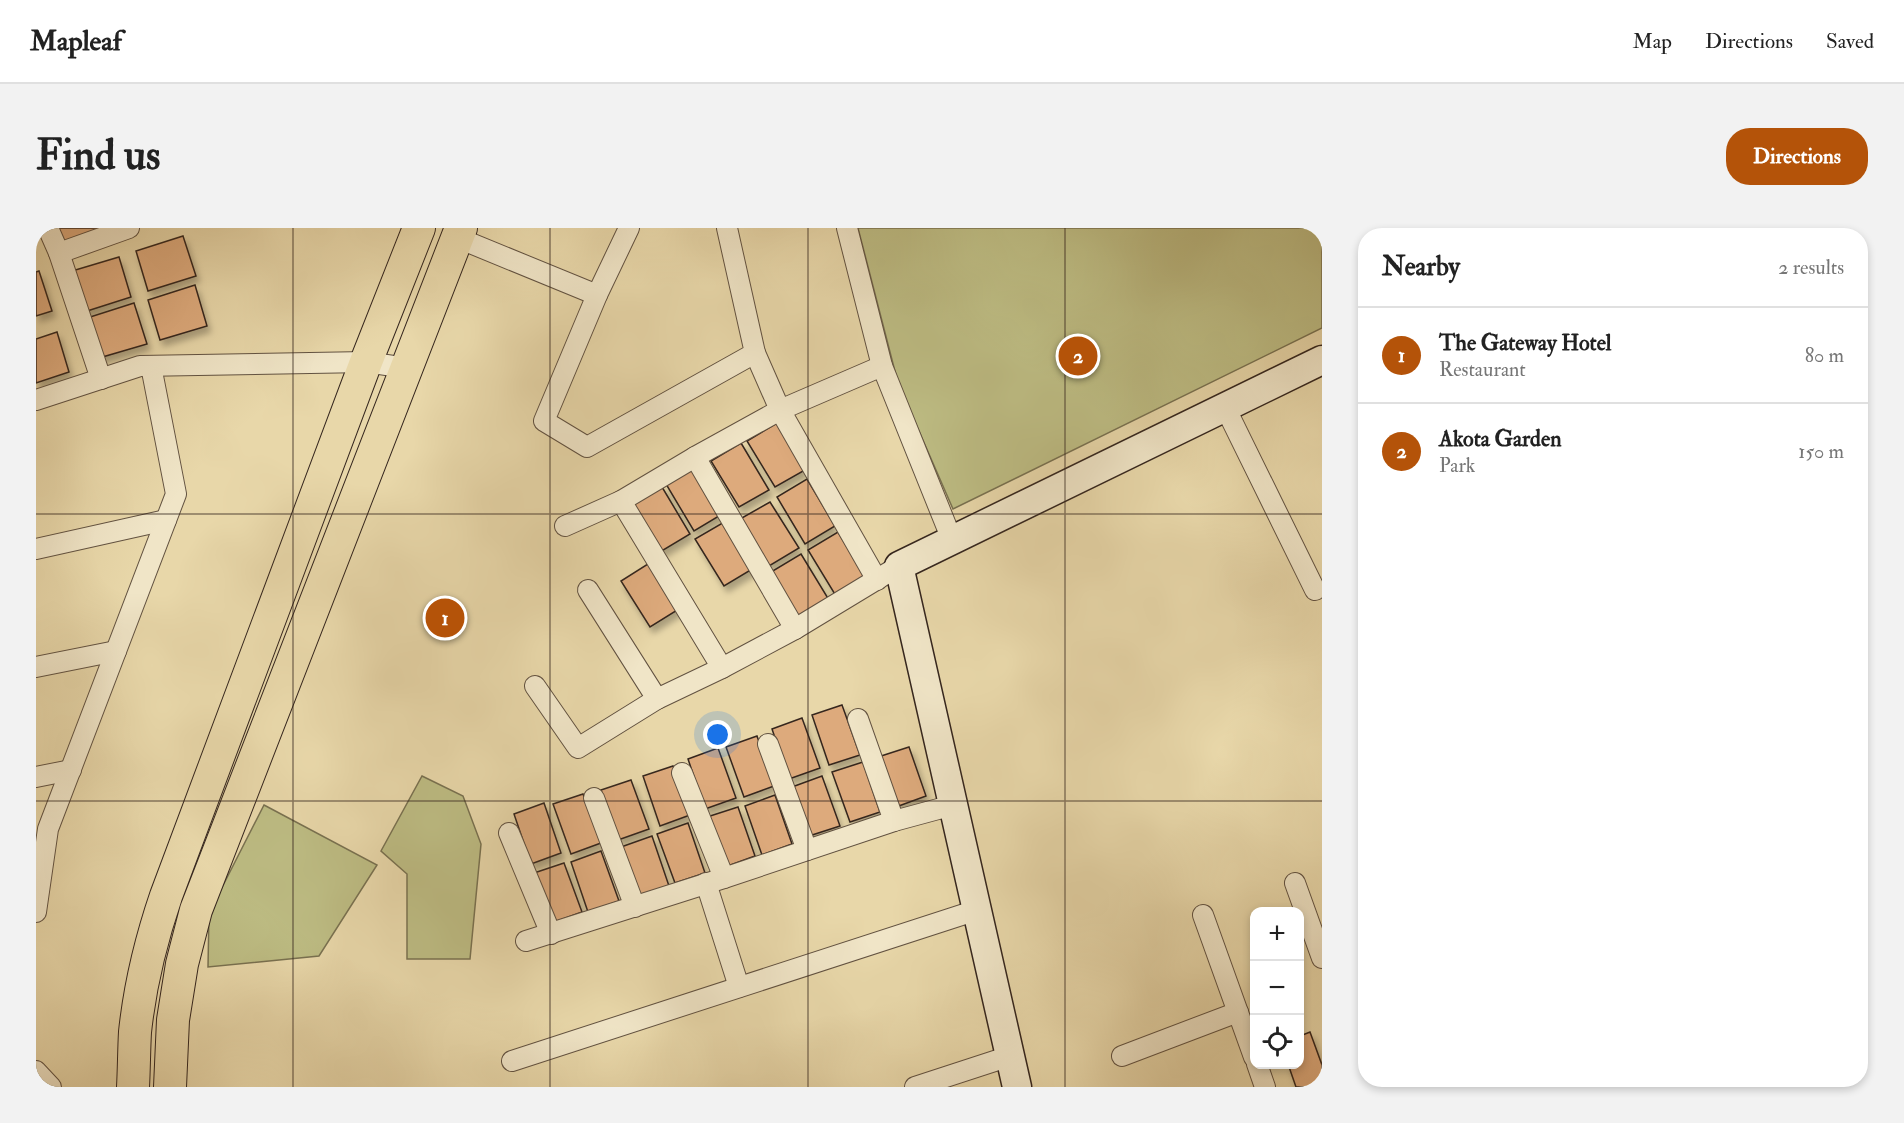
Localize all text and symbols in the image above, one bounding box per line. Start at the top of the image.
text: Mapleaf [30,24,122,59]
text: Map [1632,28,1672,55]
text: Directions [1705,28,1793,55]
text: Saved [1826,28,1874,55]
button: Directions [1726,128,1868,185]
text: Find us [36,130,160,182]
text: Nearby [1382,251,1460,283]
text: 2 results [1778,255,1844,280]
text: The Gateway Hotel [1439,329,1612,357]
pin: 2 [1058,334,1098,378]
text: 1 [1398,343,1405,368]
text: 80 m [1805,343,1844,368]
text: Restaurant [1439,357,1526,382]
text: Akota Garden [1439,425,1561,453]
text: 2 [1396,439,1407,464]
text: 150 m [1798,439,1844,464]
text: Park [1439,453,1475,478]
pin: 1 [426,596,464,640]
your location [703,720,732,749]
map controls [1250,907,1304,1069]
button: + [1250,907,1304,961]
button: − [1250,961,1304,1015]
button: locate [1250,1015,1304,1069]

